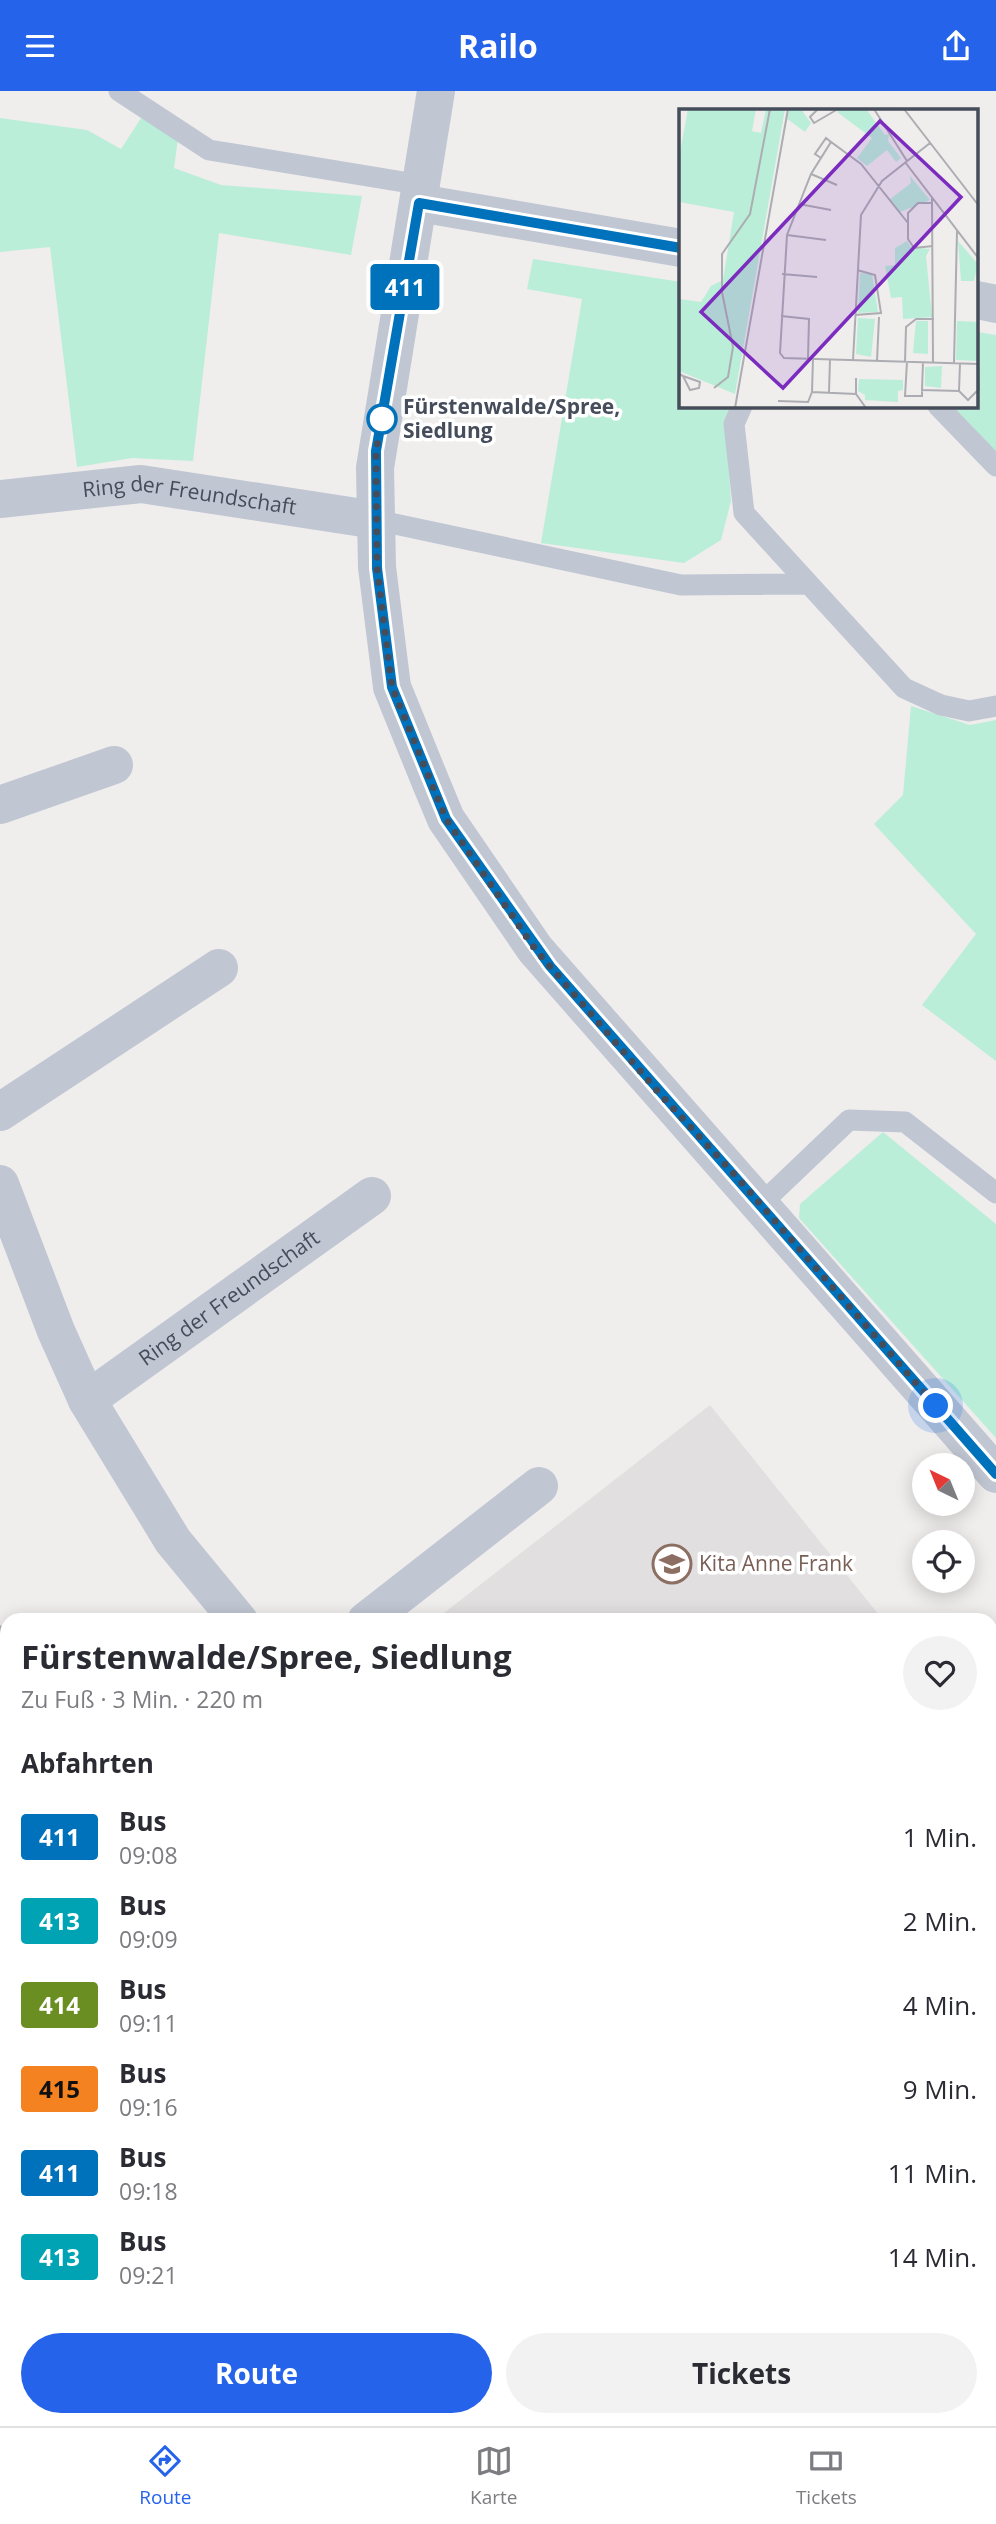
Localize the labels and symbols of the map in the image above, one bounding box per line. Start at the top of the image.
inset map [679,109,978,408]
line badge: 411 [365,264,445,310]
place label: Fürstenwalde/Spree, Siedlung [403,392,620,444]
marker: Fürstenwalde/Spree, Siedlung [367,404,397,434]
street label: Ring der Freundschaft [81,469,299,521]
street label: Ring der Freundschaft [133,1223,325,1372]
your location [918,1388,953,1423]
north arrow [912,1453,975,1515]
school or university icon: Kita Anne Frank [651,1543,693,1585]
place label: Kita Anne Frank [699,1549,853,1577]

